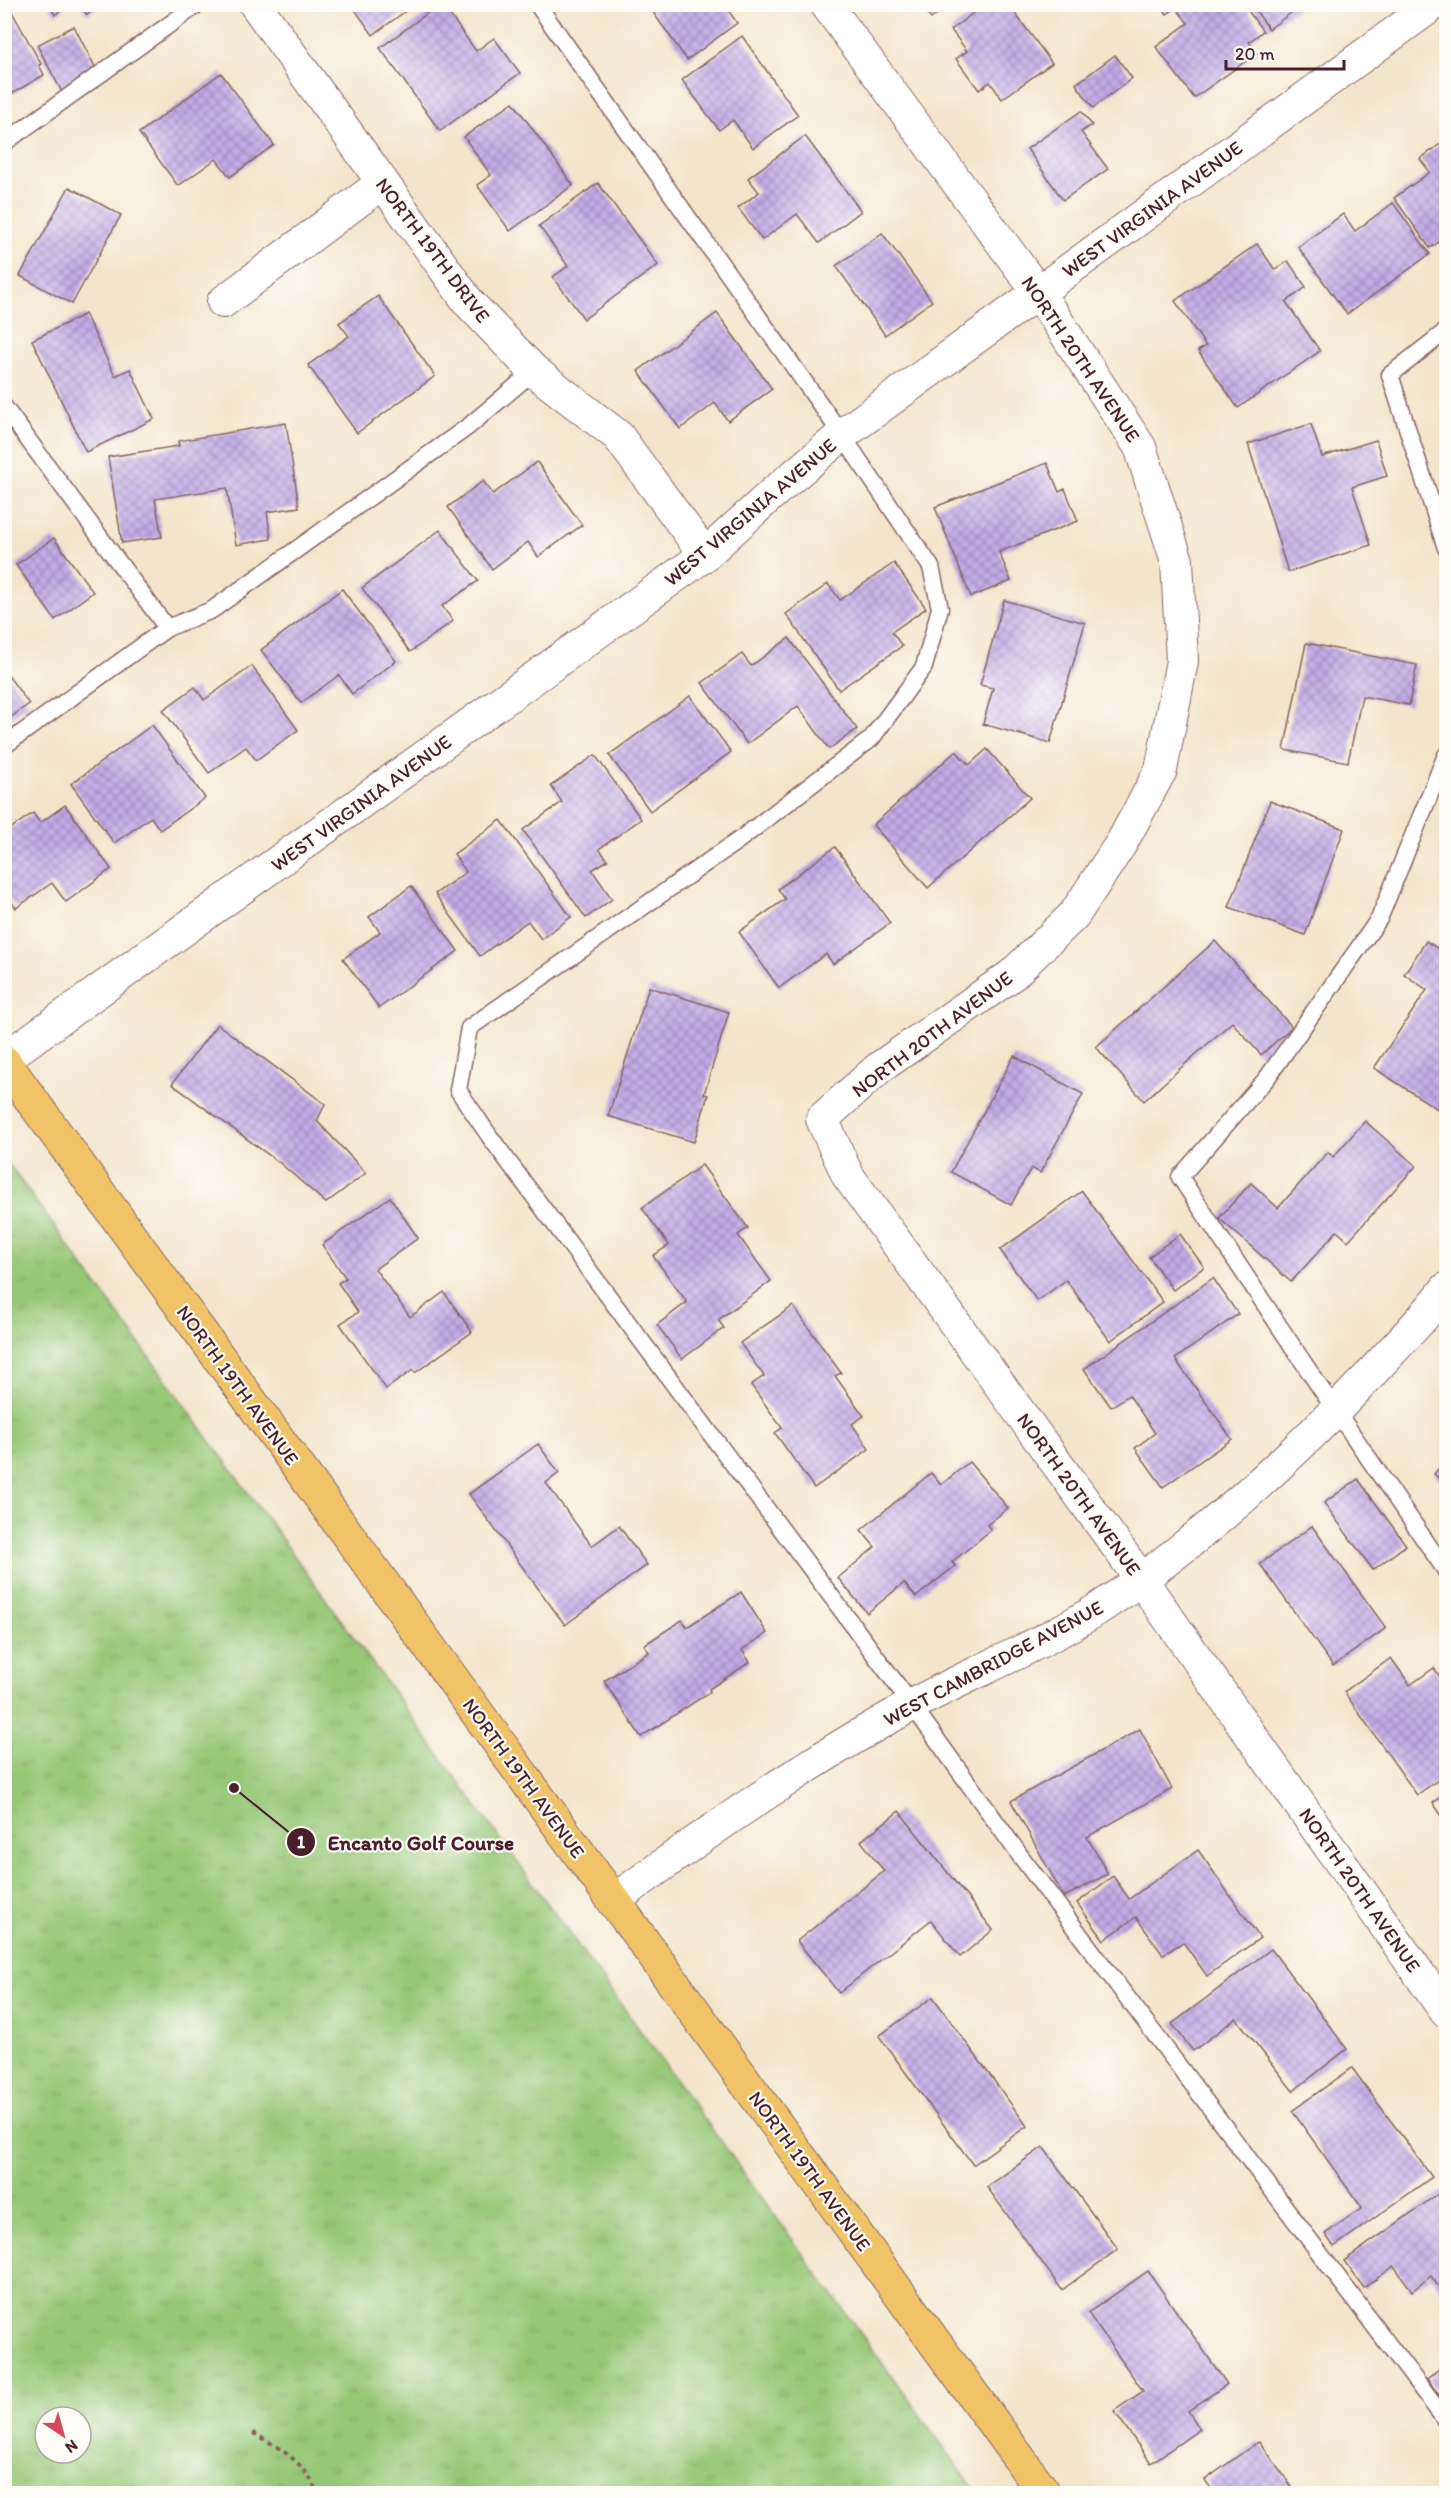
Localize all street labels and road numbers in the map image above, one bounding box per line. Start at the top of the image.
street label: WEST VIRGINIA AVENUE [1057,135,1247,283]
street label: NORTH 19TH DRIVE [371,173,495,327]
street label: NORTH 20TH AVENUE [1016,271,1146,447]
street label: WEST VIRGINIA AVENUE [659,433,841,591]
street label: WEST VIRGINIA AVENUE [266,729,456,877]
street label: NORTH 20TH AVENUE [847,966,1017,1102]
street label: NORTH 19TH AVENUE [172,1300,304,1470]
street label: NORTH 20TH AVENUE [1012,1408,1146,1580]
street label: WEST CAMBRIDGE AVENUE [879,1595,1107,1731]
street label: NORTH 19TH AVENUE [458,1693,590,1863]
street label: NORTH 20TH AVENUE [1294,1803,1426,1977]
street label: NORTH 19TH AVENUE [744,2086,876,2256]

